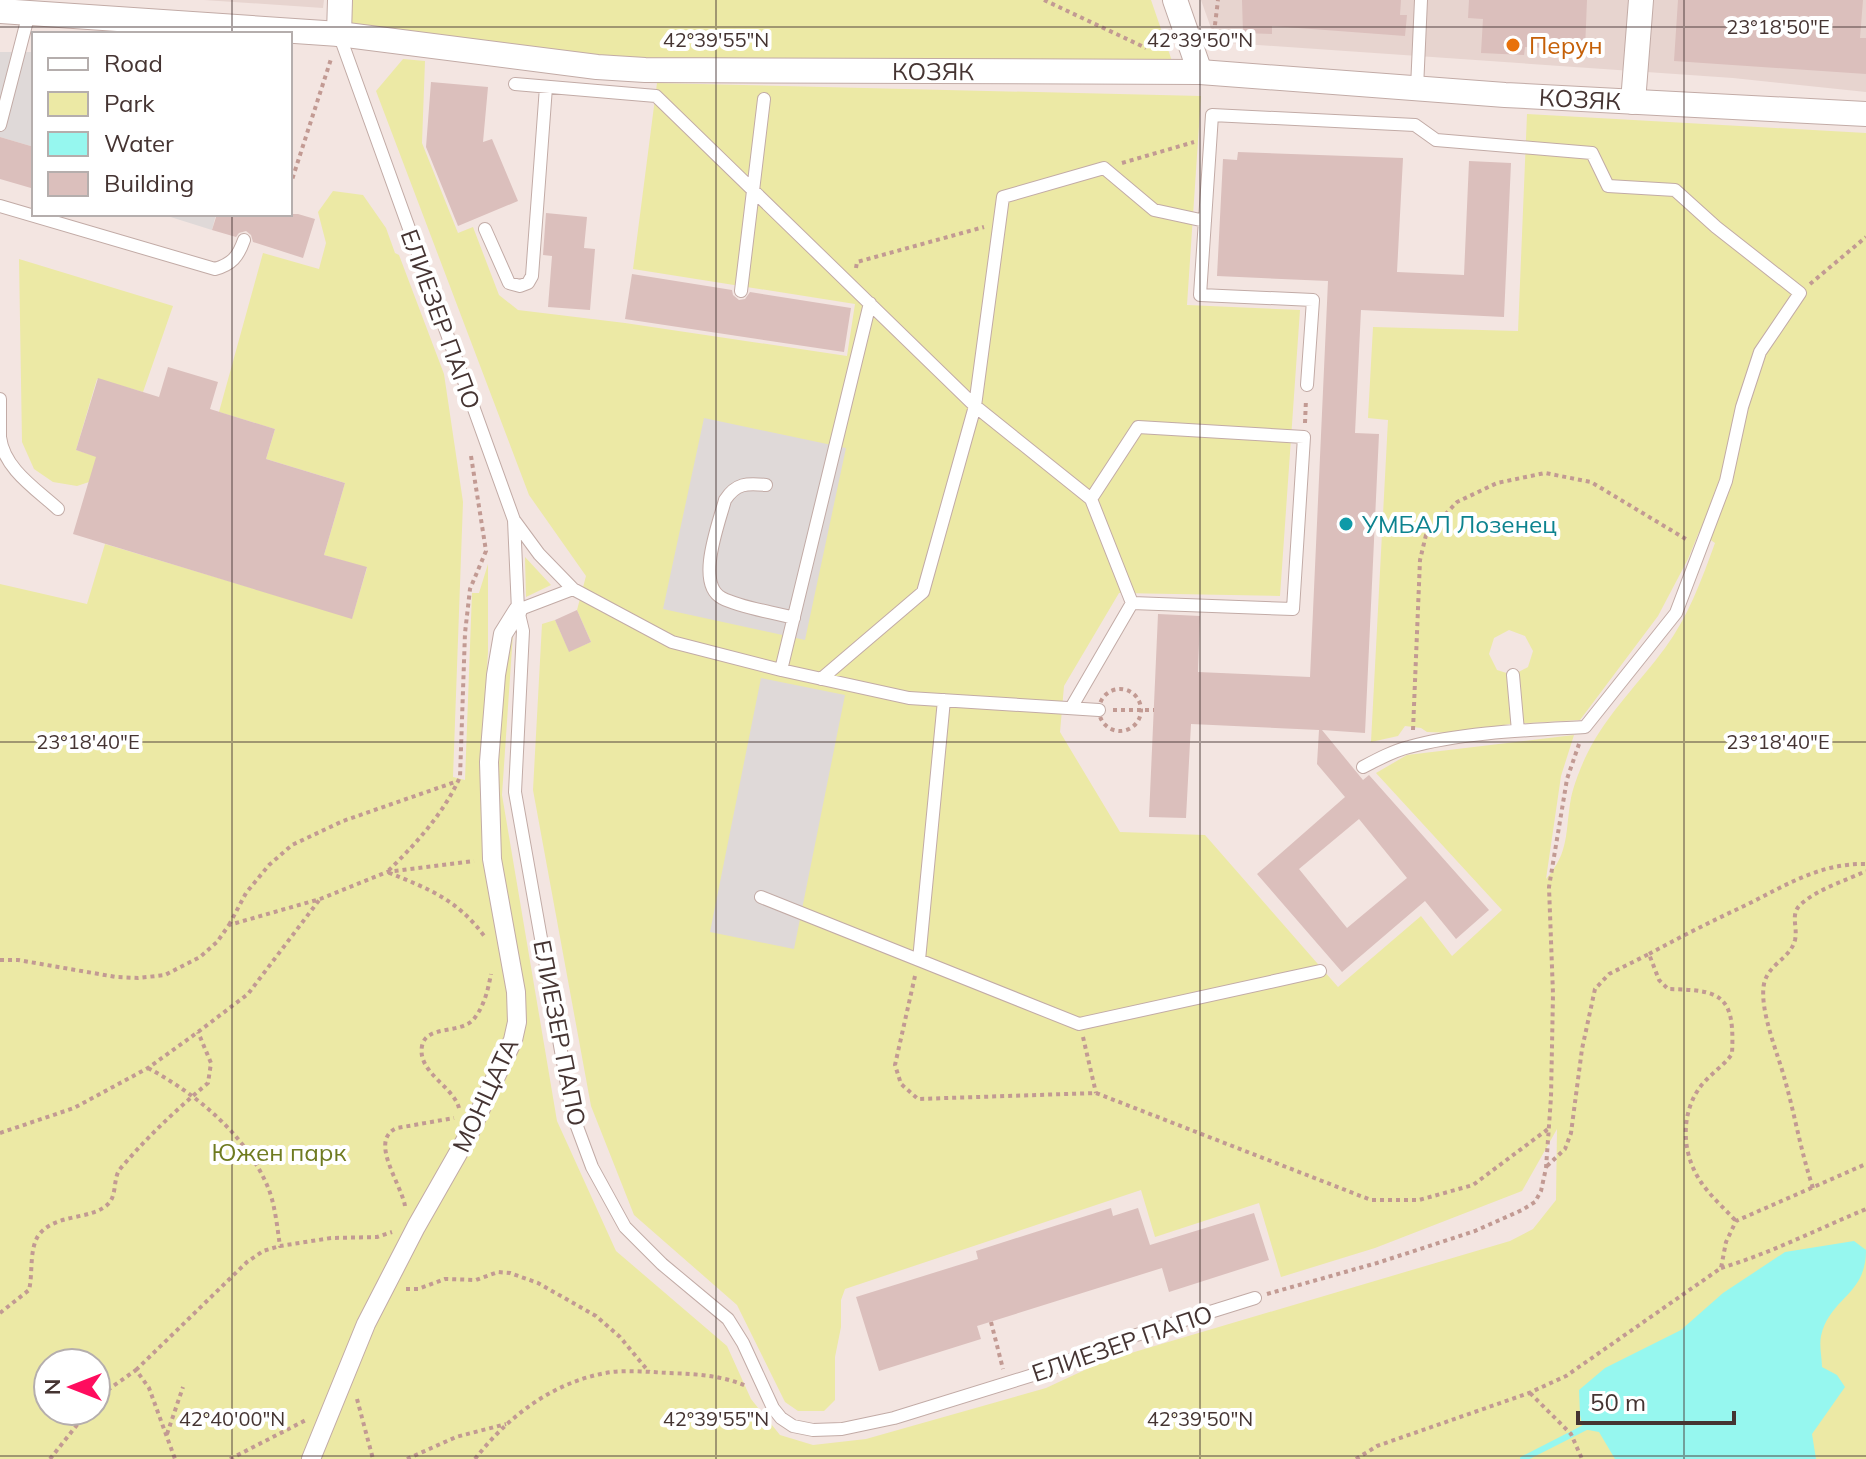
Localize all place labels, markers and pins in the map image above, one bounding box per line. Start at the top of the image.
place label: Перун [1529,30,1602,60]
marker: Перун [1504,36,1522,54]
place label: УМБАЛ Лозенец [1361,509,1557,539]
marker: УМБАЛ Лозенец [1337,515,1355,533]

